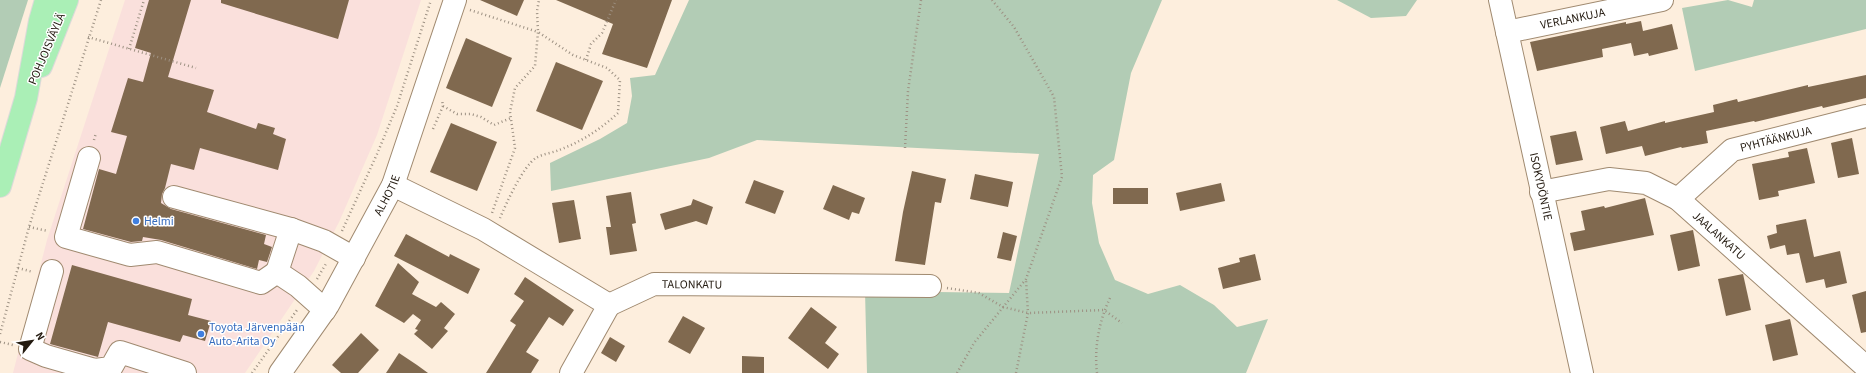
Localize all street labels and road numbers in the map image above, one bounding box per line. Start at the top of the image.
street label: VERLANKUJA [1539,3,1607,33]
street label: POHJOISVÄYLÄ [24,10,70,87]
street label: PYHTÄÄNKUJA [1738,122,1814,156]
street label: ISOKYDÖNTIE [1525,151,1557,222]
street label: ALHOTIE [370,173,404,219]
street label: JAALANKATU [1689,207,1749,264]
street label: TALONKATU [662,276,722,293]

